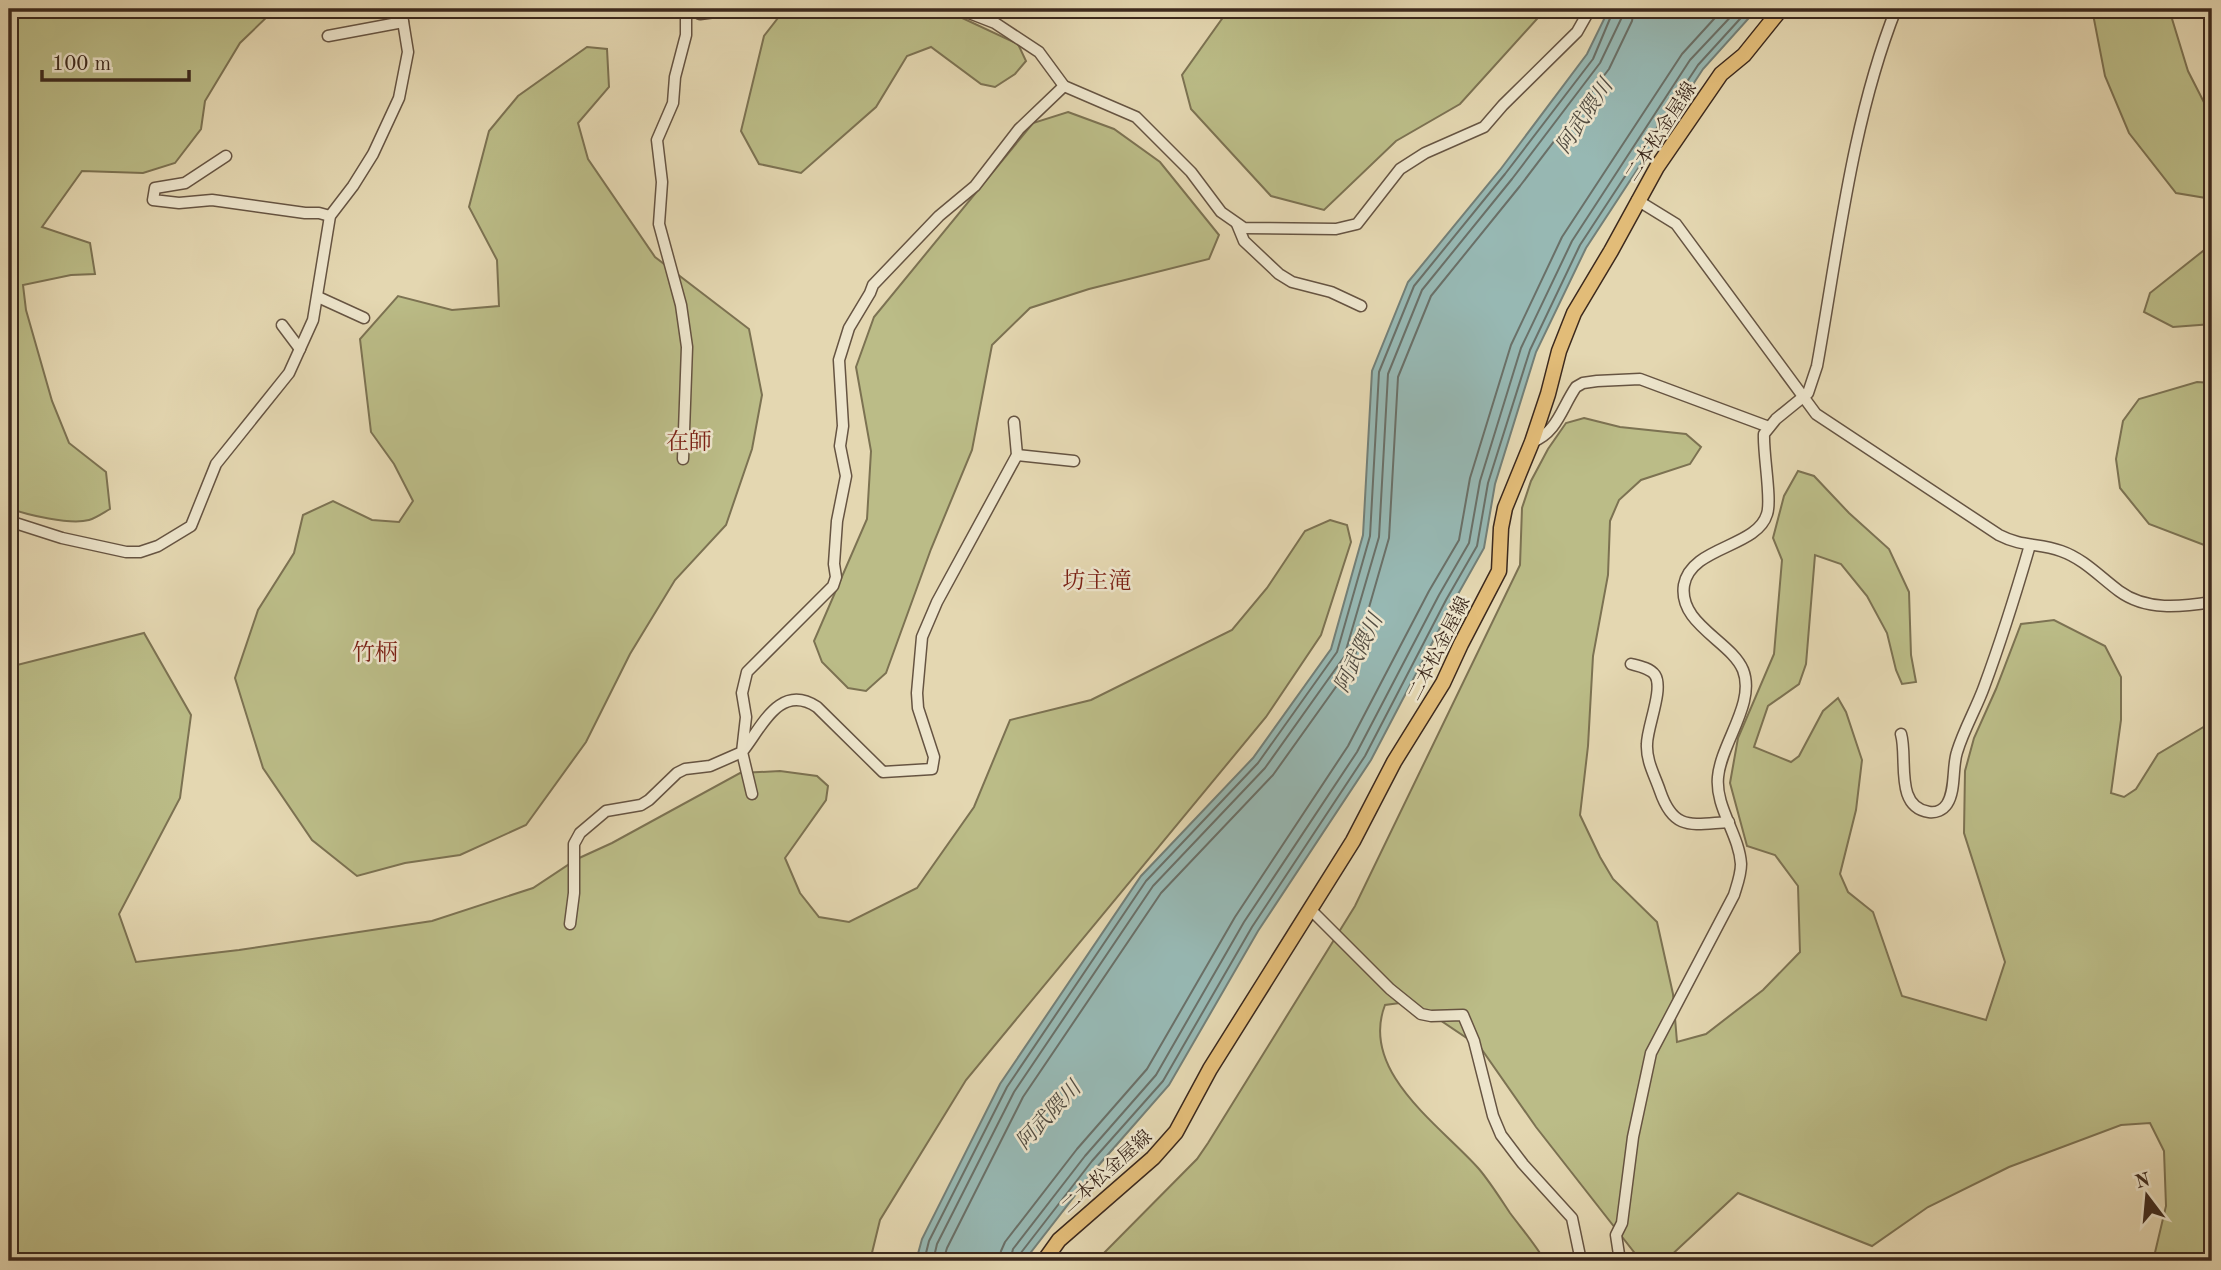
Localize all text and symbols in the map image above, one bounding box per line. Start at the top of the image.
scale bar [42,38,189,82]
text: 100 m [52,54,111,75]
water label: 阿武隈川 [1551,73,1619,158]
street label: 二本松金屋線 [1621,78,1701,185]
district label: 在師 [666,429,712,454]
district label: 坊主滝 [1063,568,1132,593]
street label: 二本松金屋線 [1403,593,1475,704]
water label: 阿武隈川 [1330,609,1388,696]
district label: 竹柄 [352,640,398,665]
water label: 阿武隈川 [1011,1075,1087,1154]
street label: 二本松金屋線 [1057,1125,1156,1218]
north arrow [2112,1162,2182,1232]
text: N [2133,1171,2153,1193]

